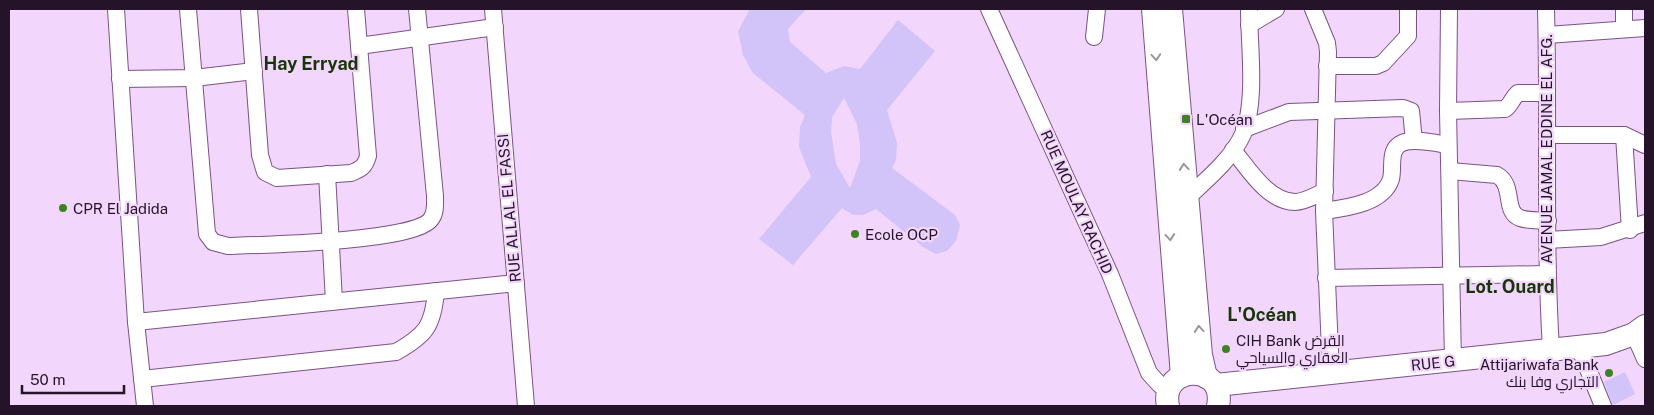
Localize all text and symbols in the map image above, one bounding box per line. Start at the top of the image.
street label: AVENUE JAMAL EDDINE EL AFG. [1538,34,1555,264]
district label: Hay Erryad [263,53,359,74]
one-way arrow [1150,54,1161,62]
place label: L'Océan [1196,111,1253,128]
marker: L'Océan [1180,113,1192,125]
street label: RUE MOULAY RACHID [1038,127,1116,277]
street label: RUE ALLAL EL FASSI [494,133,524,283]
one-way arrow [1179,163,1190,171]
place label: CPR El Jadida [73,200,168,217]
marker: CPR El Jadida [57,202,69,214]
place label: Ecole OCP [865,226,938,243]
marker: Ecole OCP [849,228,861,240]
one-way arrow [1165,233,1176,241]
district label: Lot. Ouard [1465,276,1555,297]
district label: L'Océan [1227,304,1297,325]
one-way arrow [1194,324,1205,332]
place label: CIH Bank القرض العقاري والسياحي [1236,332,1348,370]
marker: CIH Bank القرض العقاري والسياحي [1220,343,1232,355]
street label: RUE G [1410,352,1456,374]
place label: Attijariwafa Bank التجاري وفا بنك [1480,356,1599,394]
scale bar [22,362,125,394]
marker: Attijariwafa Bank التجاري وفا بنك [1603,367,1615,379]
text: 50 m [30,371,65,388]

